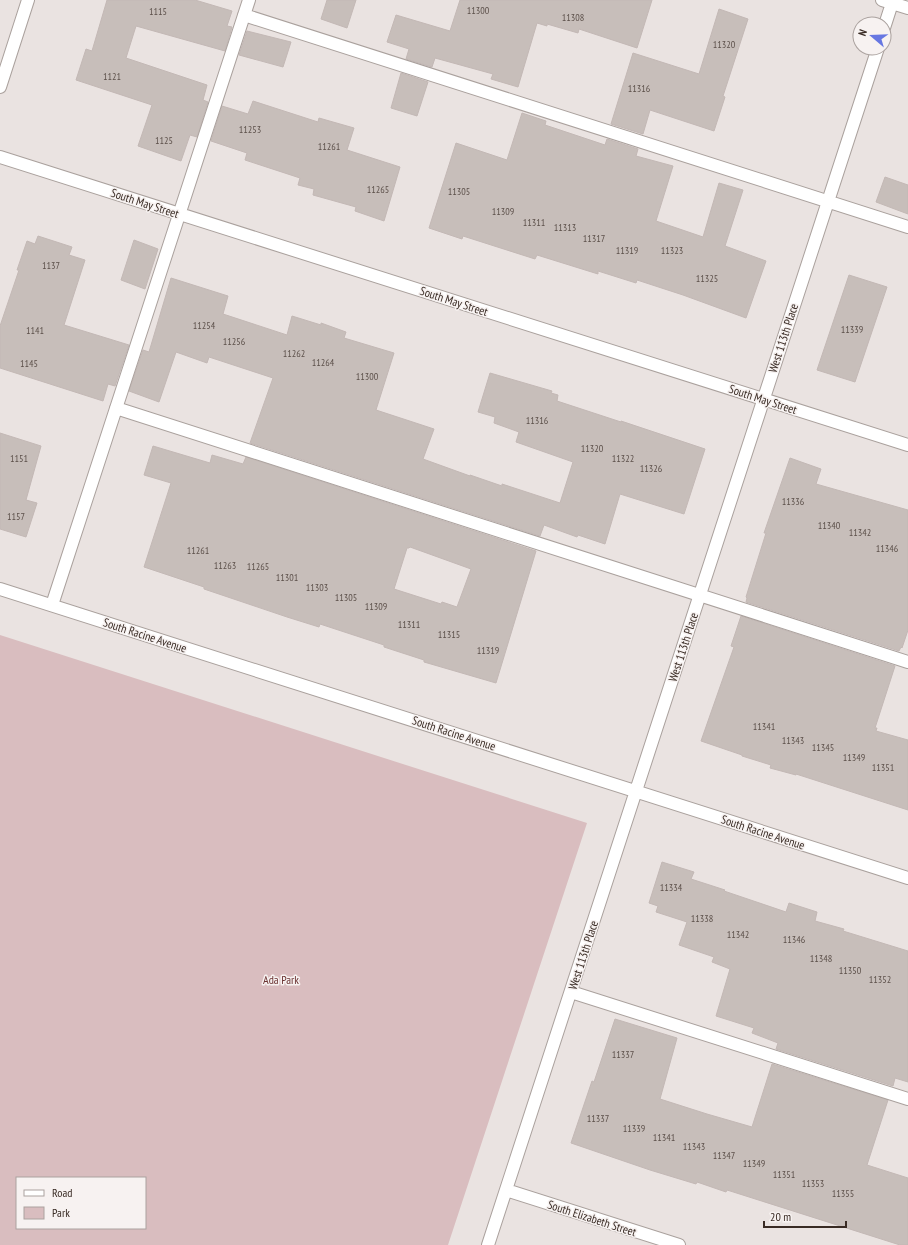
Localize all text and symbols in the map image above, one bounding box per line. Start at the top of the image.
house number: 11300 [467,4,490,17]
house number: 1115 [149,5,167,18]
house number: 11308 [562,11,584,24]
north arrow [852,16,892,56]
text: N [855,28,870,38]
house number: 11320 [713,38,736,51]
house number: 1121 [103,70,121,83]
house number: 11316 [628,82,651,95]
house number: 11253 [239,123,261,136]
house number: 1125 [155,134,173,147]
house number: 11261 [318,140,340,153]
house number: 11265 [367,183,389,196]
street label: South May Street [109,185,182,221]
house number: 11305 [448,185,470,198]
house number: 11309 [492,205,514,218]
house number: 11311 [523,216,545,229]
house number: 11313 [554,221,576,234]
house number: 11317 [583,232,605,245]
house number: 11319 [616,244,638,257]
house number: 11323 [661,244,683,257]
house number: 1137 [42,259,60,272]
house number: 11325 [696,272,718,285]
street label: South May Street [418,283,491,319]
street label: West 113th Place [765,301,801,374]
house number: 11254 [193,319,216,332]
house number: 11339 [841,323,863,336]
house number: 1141 [26,324,44,337]
house number: 11256 [223,335,246,348]
house number: 11262 [283,347,305,360]
house number: 11264 [312,356,335,369]
house number: 1145 [20,357,38,370]
house number: 11300 [356,370,379,383]
street label: South May Street [727,381,800,417]
house number: 11316 [526,414,549,427]
house number: 11320 [581,442,604,455]
house number: 1151 [10,452,28,465]
house number: 11322 [612,452,634,465]
house number: 11326 [640,462,663,475]
house number: 11336 [782,495,805,508]
house number: 1157 [7,510,25,523]
house number: 11340 [818,519,841,532]
house number: 11342 [849,526,871,539]
house number: 11346 [876,542,899,555]
house number: 11261 [187,544,209,557]
house number: 11263 [214,559,236,572]
house number: 11265 [247,560,269,573]
house number: 11301 [276,571,298,584]
house number: 11303 [306,581,328,594]
house number: 11305 [335,591,357,604]
house number: 11309 [365,600,387,613]
street label: West 113th Place [665,610,701,683]
street label: South Racine Avenue [101,614,189,656]
house number: 11311 [398,618,420,631]
house number: 11315 [438,628,460,641]
house number: 11319 [477,644,499,657]
street label: South Racine Avenue [410,712,498,754]
house number: 11341 [753,720,775,733]
house number: 11343 [782,734,804,747]
house number: 11345 [812,741,834,754]
house number: 11349 [843,751,865,764]
house number: 11351 [872,761,894,774]
street label: South Racine Avenue [719,811,807,853]
house number: 11334 [660,881,683,894]
house number: 11338 [691,912,713,925]
street label: West 113th Place [565,918,601,991]
house number: 11342 [727,928,749,941]
house number: 11346 [783,933,806,946]
house number: 11348 [810,952,832,965]
house number: 11350 [839,964,862,977]
park label: Ada Park [263,972,299,987]
house number: 11352 [869,973,891,986]
house number: 11337 [612,1048,634,1061]
house number: 11337 [587,1112,609,1125]
house number: 11339 [623,1122,645,1135]
house number: 11341 [653,1131,675,1144]
house number: 11343 [683,1140,705,1153]
house number: 11347 [713,1149,735,1162]
house number: 11349 [743,1157,765,1170]
house number: 11351 [773,1168,795,1181]
legend [16,1177,146,1229]
house number: 11353 [802,1177,824,1190]
text: Road [52,1185,72,1200]
house number: 11355 [832,1187,854,1200]
street label: South Elizabeth Street [546,1197,639,1240]
scale bar [764,1203,846,1229]
text: Park [52,1205,70,1220]
text: 20 m [770,1209,791,1224]

